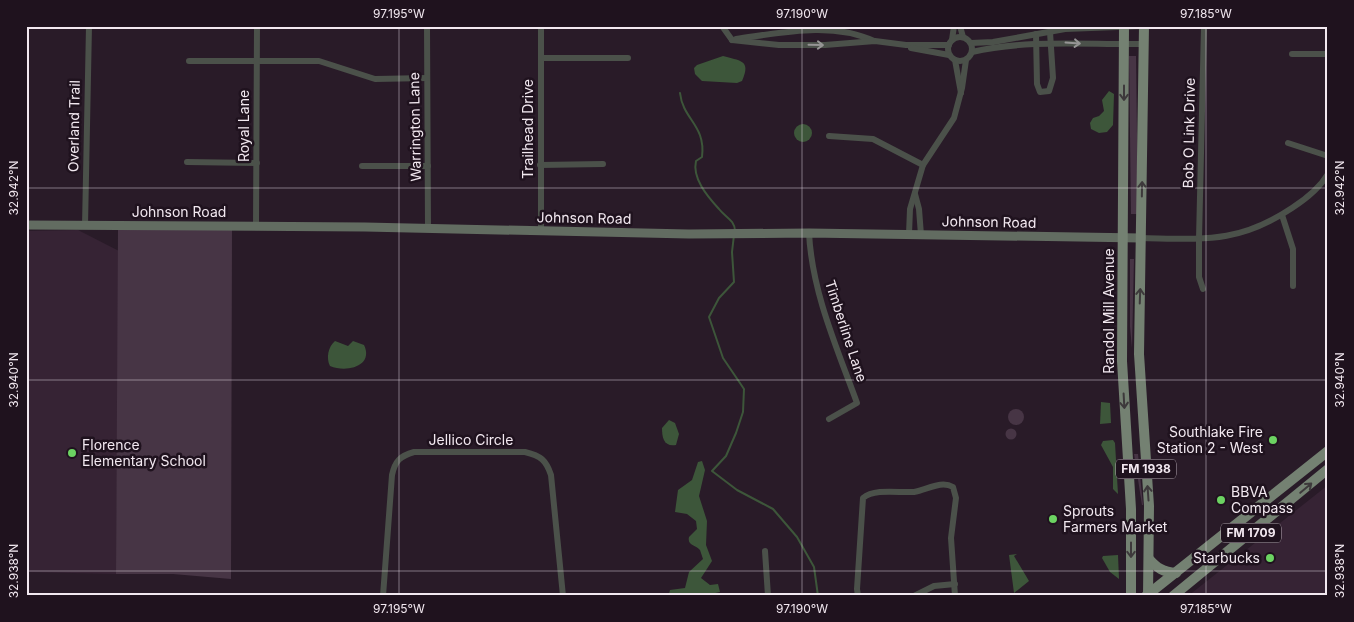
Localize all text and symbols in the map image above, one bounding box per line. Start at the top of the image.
text: 97.195°W [373,6,425,21]
text: 97.190°W [776,6,828,21]
text: 97.185°W [1180,6,1232,21]
one-way arrow [1064,39,1080,48]
one-way arrow [808,40,824,50]
street label: Warrington Lane [405,72,424,182]
street label: Bob O Link Drive [1179,78,1198,188]
street label: Trailhead Drive [519,79,536,179]
street label: Overland Trail [64,80,83,172]
one-way arrow [1119,85,1128,101]
street label: Royal Lane [235,90,252,162]
text: 32.942°N [6,160,21,216]
text: 32.942°N [1332,160,1347,216]
one-way arrow [1137,182,1147,198]
street label: Johnson Road [132,203,226,220]
street label: Johnson Road [537,208,632,227]
street label: Johnson Road [942,212,1037,231]
street label: Randol Mill Avenue [1100,248,1117,374]
street label: Timberline Lane [822,278,871,384]
one-way arrow [1135,288,1144,304]
text: 32.940°N [6,352,21,408]
text: 32.940°N [1332,352,1347,408]
one-way arrow [1119,392,1128,408]
place label: Southlake Fire Station 2 - West [1157,423,1263,456]
street label: Jellico Circle [429,431,513,448]
marker: Southlake Fire Station 2 - West [1267,434,1279,446]
place label: Florence Elementary School [82,436,206,469]
marker: Florence Elementary School [66,447,78,459]
road number: FM 1938 [1116,459,1176,478]
one-way arrow [1299,482,1312,493]
place label: BBVA Compass [1231,483,1293,516]
one-way arrow [1143,485,1152,501]
marker: BBVA Compass [1215,494,1227,506]
place label: Sprouts Farmers Market [1063,502,1168,535]
marker: Sprouts Farmers Market [1047,513,1059,525]
road number: FM 1709 [1221,524,1281,542]
one-way arrow [1127,542,1136,558]
text: 32.938°N [6,544,21,598]
text: 32.938°N [1332,544,1347,598]
place label: Starbucks [1193,549,1260,566]
marker: Starbucks [1264,552,1276,564]
text: 97.195°W [373,601,425,616]
text: 97.190°W [776,601,828,616]
text: 97.185°W [1180,601,1232,616]

